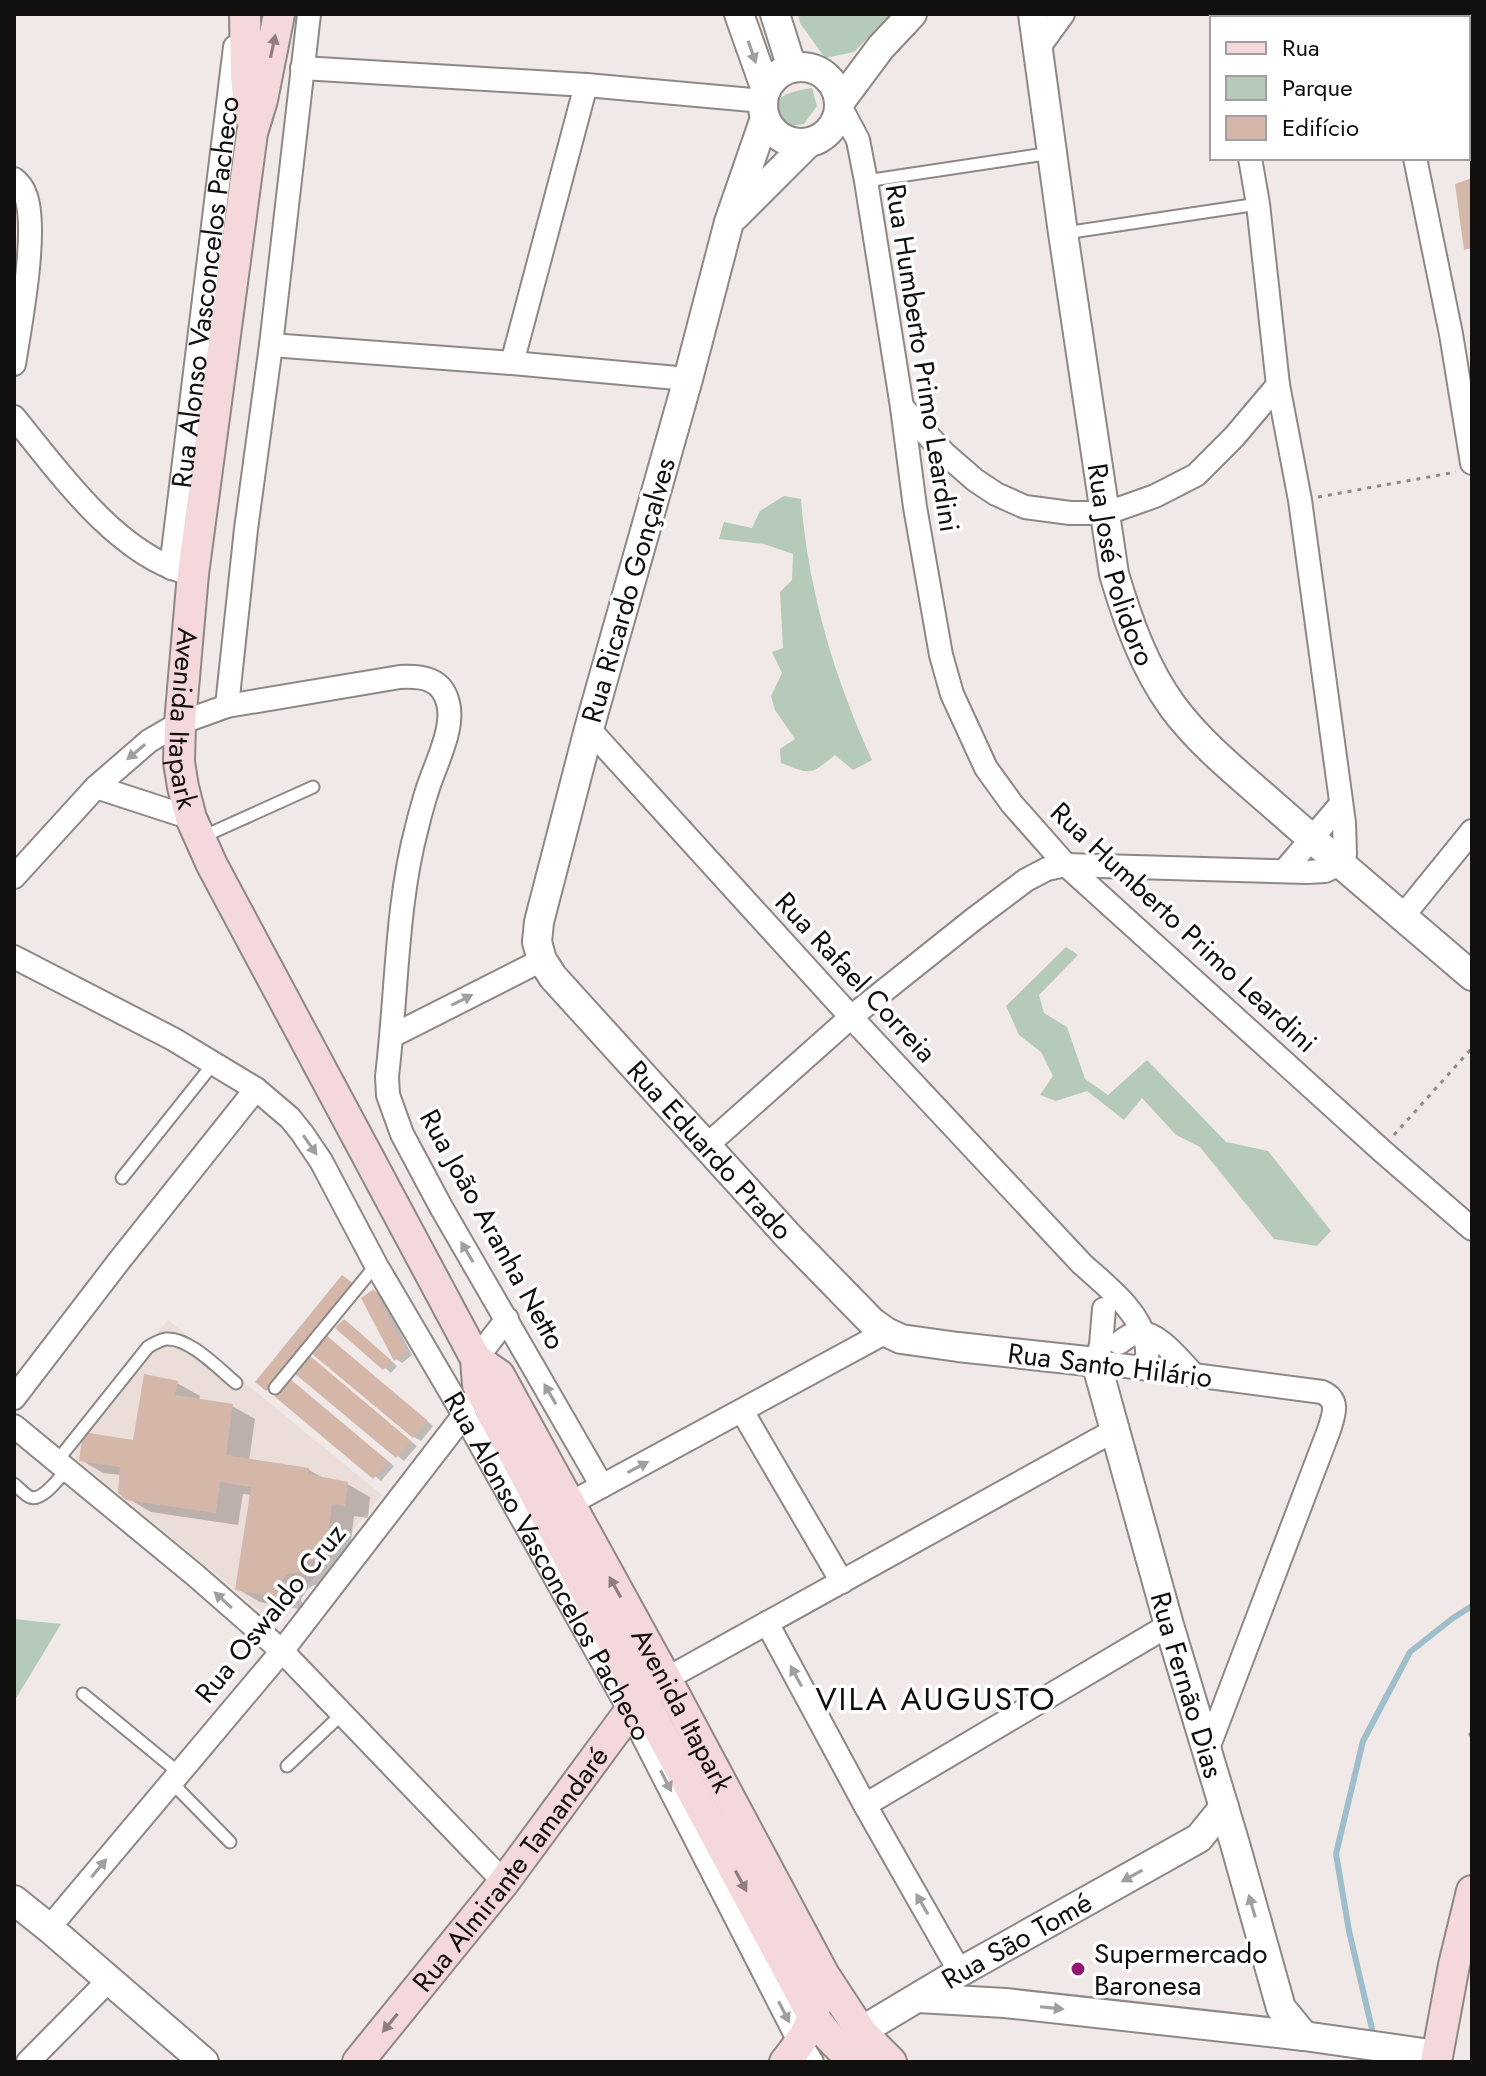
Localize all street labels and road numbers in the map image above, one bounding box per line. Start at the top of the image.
street label: Rua Alonso Vasconcelos Pacheco [161,94,250,490]
street label: Rua Humberto Primo Leardini [875,181,970,535]
street label: Rua Ricardo Gonçalves [571,453,686,727]
street label: Rua José Polidoro [1077,461,1165,673]
street label: Avenida Itapark [158,626,208,814]
street label: Rua Humberto Primo Leardini [1041,792,1326,1062]
street label: Rua Rafael Correia [765,883,946,1072]
street label: Rua Eduardo Prado [617,1051,802,1249]
street label: Rua João Aranha Netto [409,1102,576,1357]
street label: Rua Santo Hilário [1005,1333,1215,1398]
street label: Rua Alonso Vasconcelos Pacheco [434,1384,662,1748]
street label: Rua Oswaldo Cruz [185,1515,356,1712]
street label: Rua Fernão Dias [1140,1587,1234,1783]
street label: Avenida Itapark [621,1621,743,1801]
street label: Rua Almirante Tamandaré [403,1738,618,2001]
street label: Rua São Tomé [934,1882,1100,2000]

